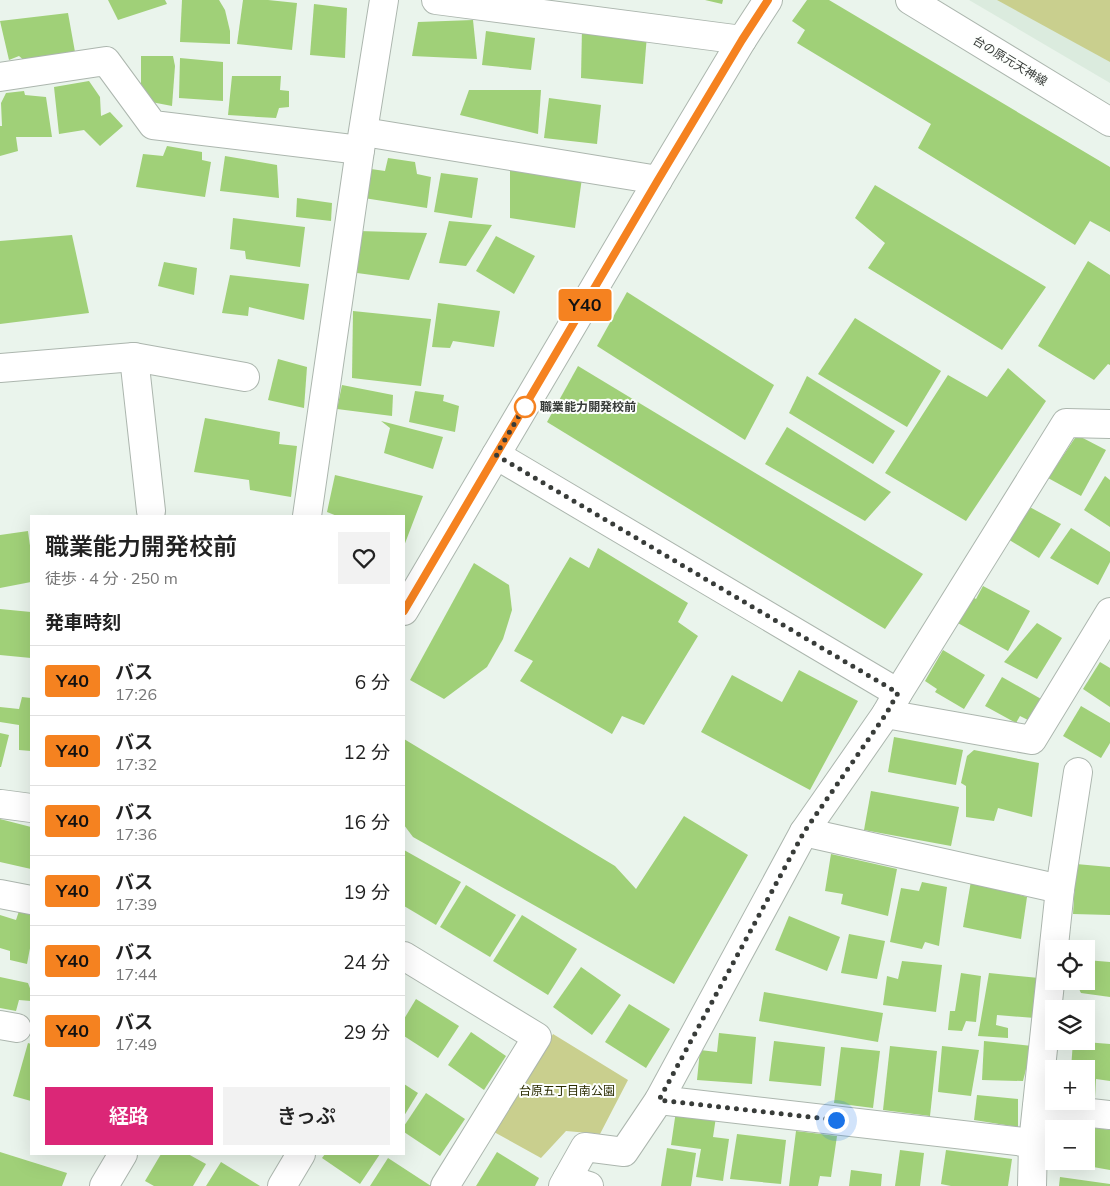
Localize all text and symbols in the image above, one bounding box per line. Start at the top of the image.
street label: 台の原元天神線 [970,33,1050,89]
line badge: Y40 [556,289,614,321]
text: Y40 [569,293,601,316]
marker: 職業能力開発校前 [514,396,536,418]
place label: 職業能力開発校前 [540,399,636,414]
text: 職業能力開発校前 [45,531,237,561]
button: heart [338,532,390,584]
text: 徒歩 · 4 分 · 250 m [45,568,178,588]
text: 発車時刻 [45,610,121,634]
text: バス [115,660,153,684]
text: Y40 [56,669,89,692]
text: 6 分 [355,670,390,694]
text: 17:26 [115,684,157,704]
text: バス [115,730,153,754]
text: Y40 [56,739,89,762]
text: 12 分 [343,740,390,764]
text: 17:32 [115,754,157,774]
text: バス [115,800,153,824]
text: Y40 [56,809,89,832]
text: 16 分 [343,810,390,834]
text: 17:36 [115,824,157,844]
text: バス [115,870,153,894]
text: Y40 [56,879,89,902]
text: 19 分 [343,880,390,904]
text: 17:39 [115,894,157,914]
text: バス [115,940,153,964]
map controls [1045,940,1095,1170]
button: locate [1045,940,1095,990]
text: Y40 [56,949,89,972]
text: 24 分 [343,950,390,974]
text: 17:44 [115,964,157,984]
button: layers [1045,1000,1095,1050]
text: バス [115,1010,153,1034]
text: Y40 [56,1019,89,1042]
text: 29 分 [343,1020,390,1044]
text: 17:49 [115,1034,157,1054]
button: + [1045,1060,1095,1110]
park label: 台原五丁目南公園 [519,1083,615,1098]
button: 経路 [45,1087,213,1145]
button: きっぷ [223,1087,390,1145]
your location [824,1108,849,1133]
button: − [1045,1120,1095,1170]

